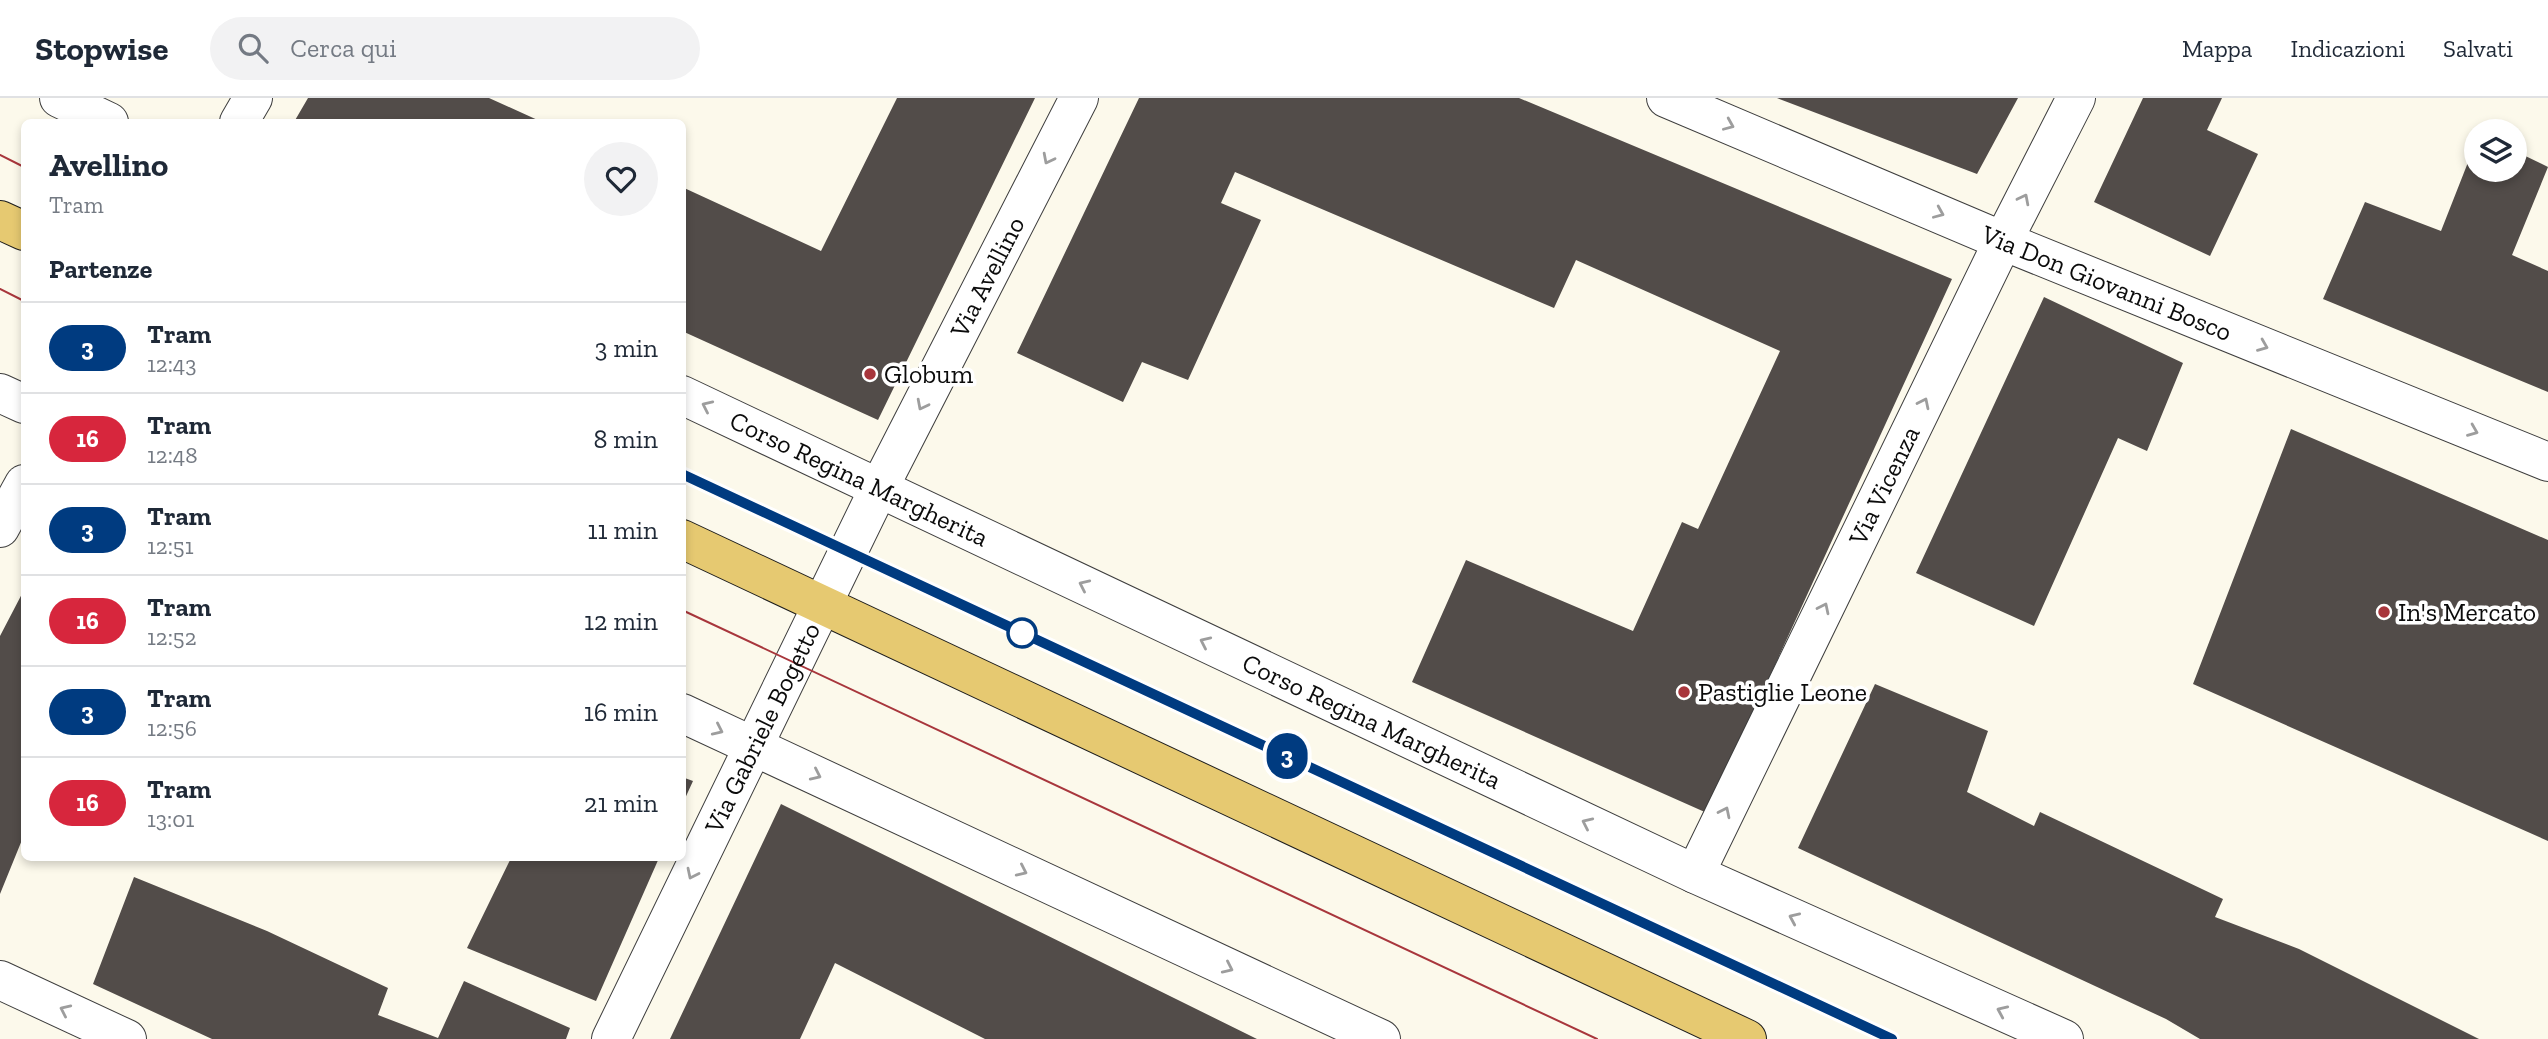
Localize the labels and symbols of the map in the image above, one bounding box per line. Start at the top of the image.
one-way arrow [1723,116,1735,130]
one-way arrow [1042,152,1056,164]
one-way arrow [2016,194,2030,206]
one-way arrow [1932,205,1944,219]
street label: Via Avellino [943,211,1031,343]
street label: Via Don Giovanni Bosco [1976,217,2237,348]
one-way arrow [2255,338,2268,352]
place label: Globum [884,358,974,390]
marker: Globum [862,366,878,382]
one-way arrow [916,398,930,410]
one-way arrow [1916,398,1930,410]
one-way arrow [701,401,714,415]
street label: Corso Regina Margherita [725,404,994,554]
street label: Via Vicenza [1841,420,1927,551]
one-way arrow [2467,423,2479,437]
one-way arrow [1079,579,1091,593]
place label: In's Mercato [2398,596,2536,628]
one-way arrow [1816,603,1830,615]
marker: In's Mercato [2376,604,2392,620]
street label: Via Gabriele Bogetto [697,617,827,839]
unlabelled marker [1007,618,1037,648]
one-way arrow [1200,636,1212,650]
street label: Corso Regina Margherita [1237,646,1507,796]
place label: Pastiglie Leone [1698,676,1867,708]
marker: Pastiglie Leone [1676,684,1692,700]
one-way arrow [711,722,723,736]
line badge: 3 [1264,733,1310,779]
one-way arrow [808,767,821,781]
one-way arrow [1716,807,1730,819]
one-way arrow [1582,817,1595,831]
one-way arrow [1015,863,1027,877]
one-way arrow [686,867,700,879]
one-way arrow [1789,912,1801,926]
one-way arrow [1221,959,1233,973]
one-way arrow [60,1004,72,1018]
one-way arrow [1997,1005,2009,1019]

